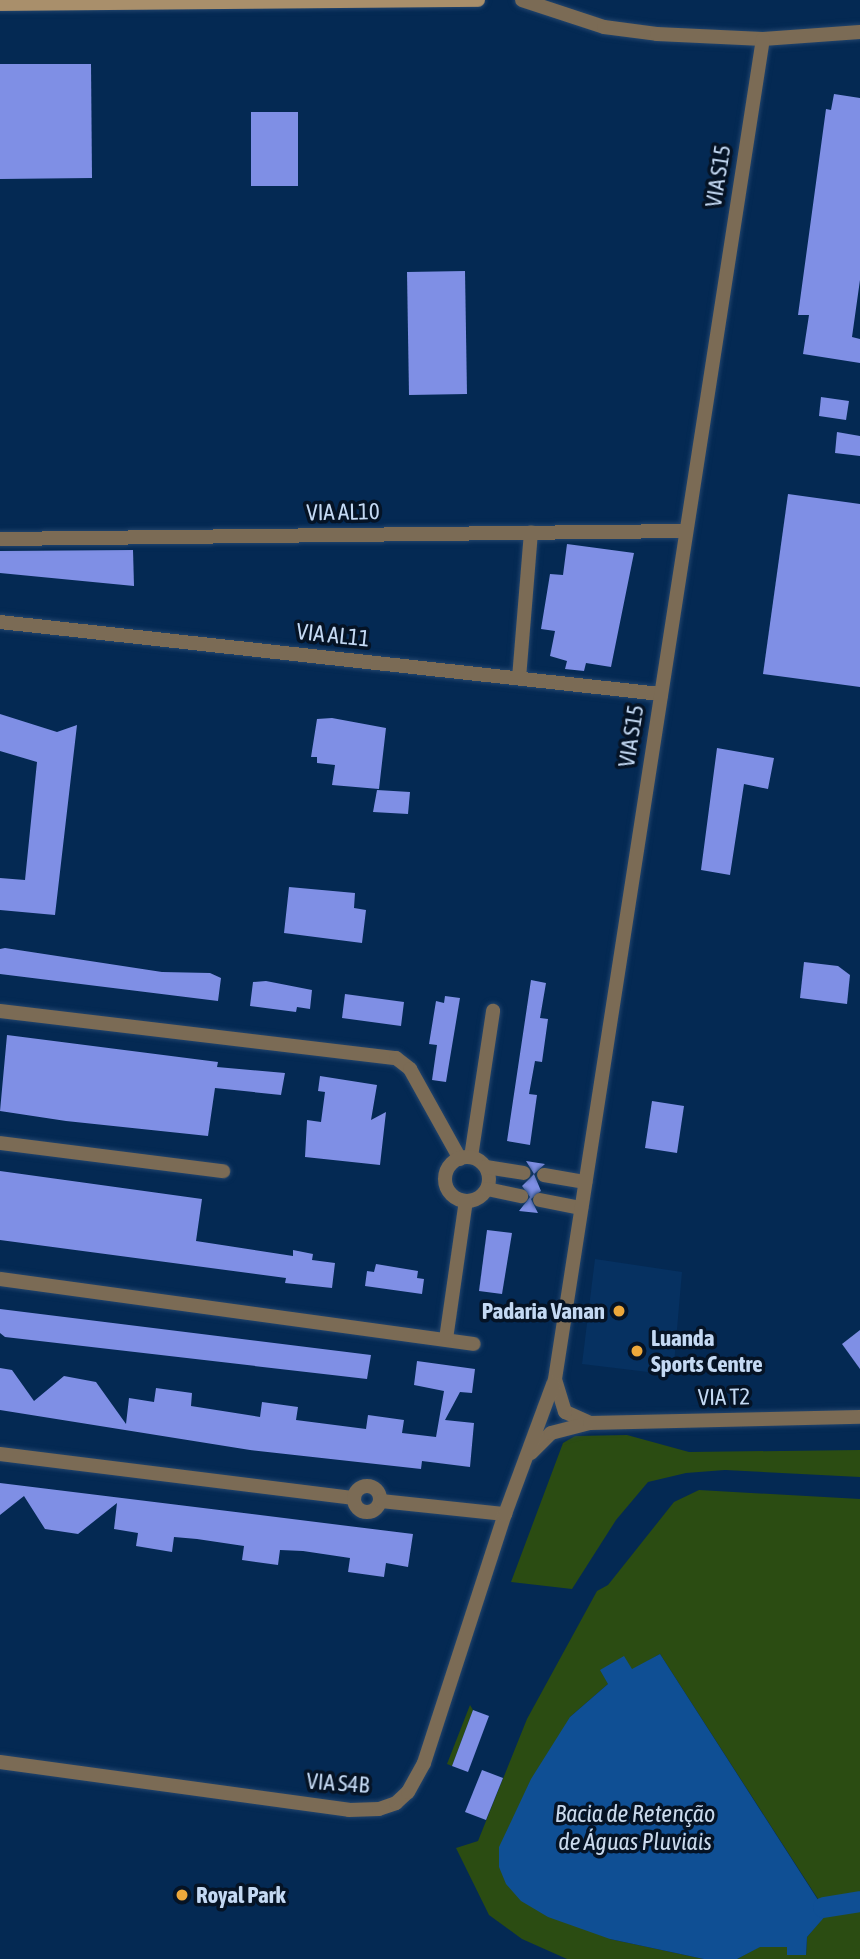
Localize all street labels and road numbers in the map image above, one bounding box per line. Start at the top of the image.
street label: VIA S15 [699,143,737,209]
street label: VIA AL10 [306,498,380,526]
street label: VIA AL11 [295,617,371,653]
street label: VIA S15 [612,703,650,769]
street label: VIA T2 [698,1383,750,1411]
street label: VIA S4B [306,1767,370,1799]

